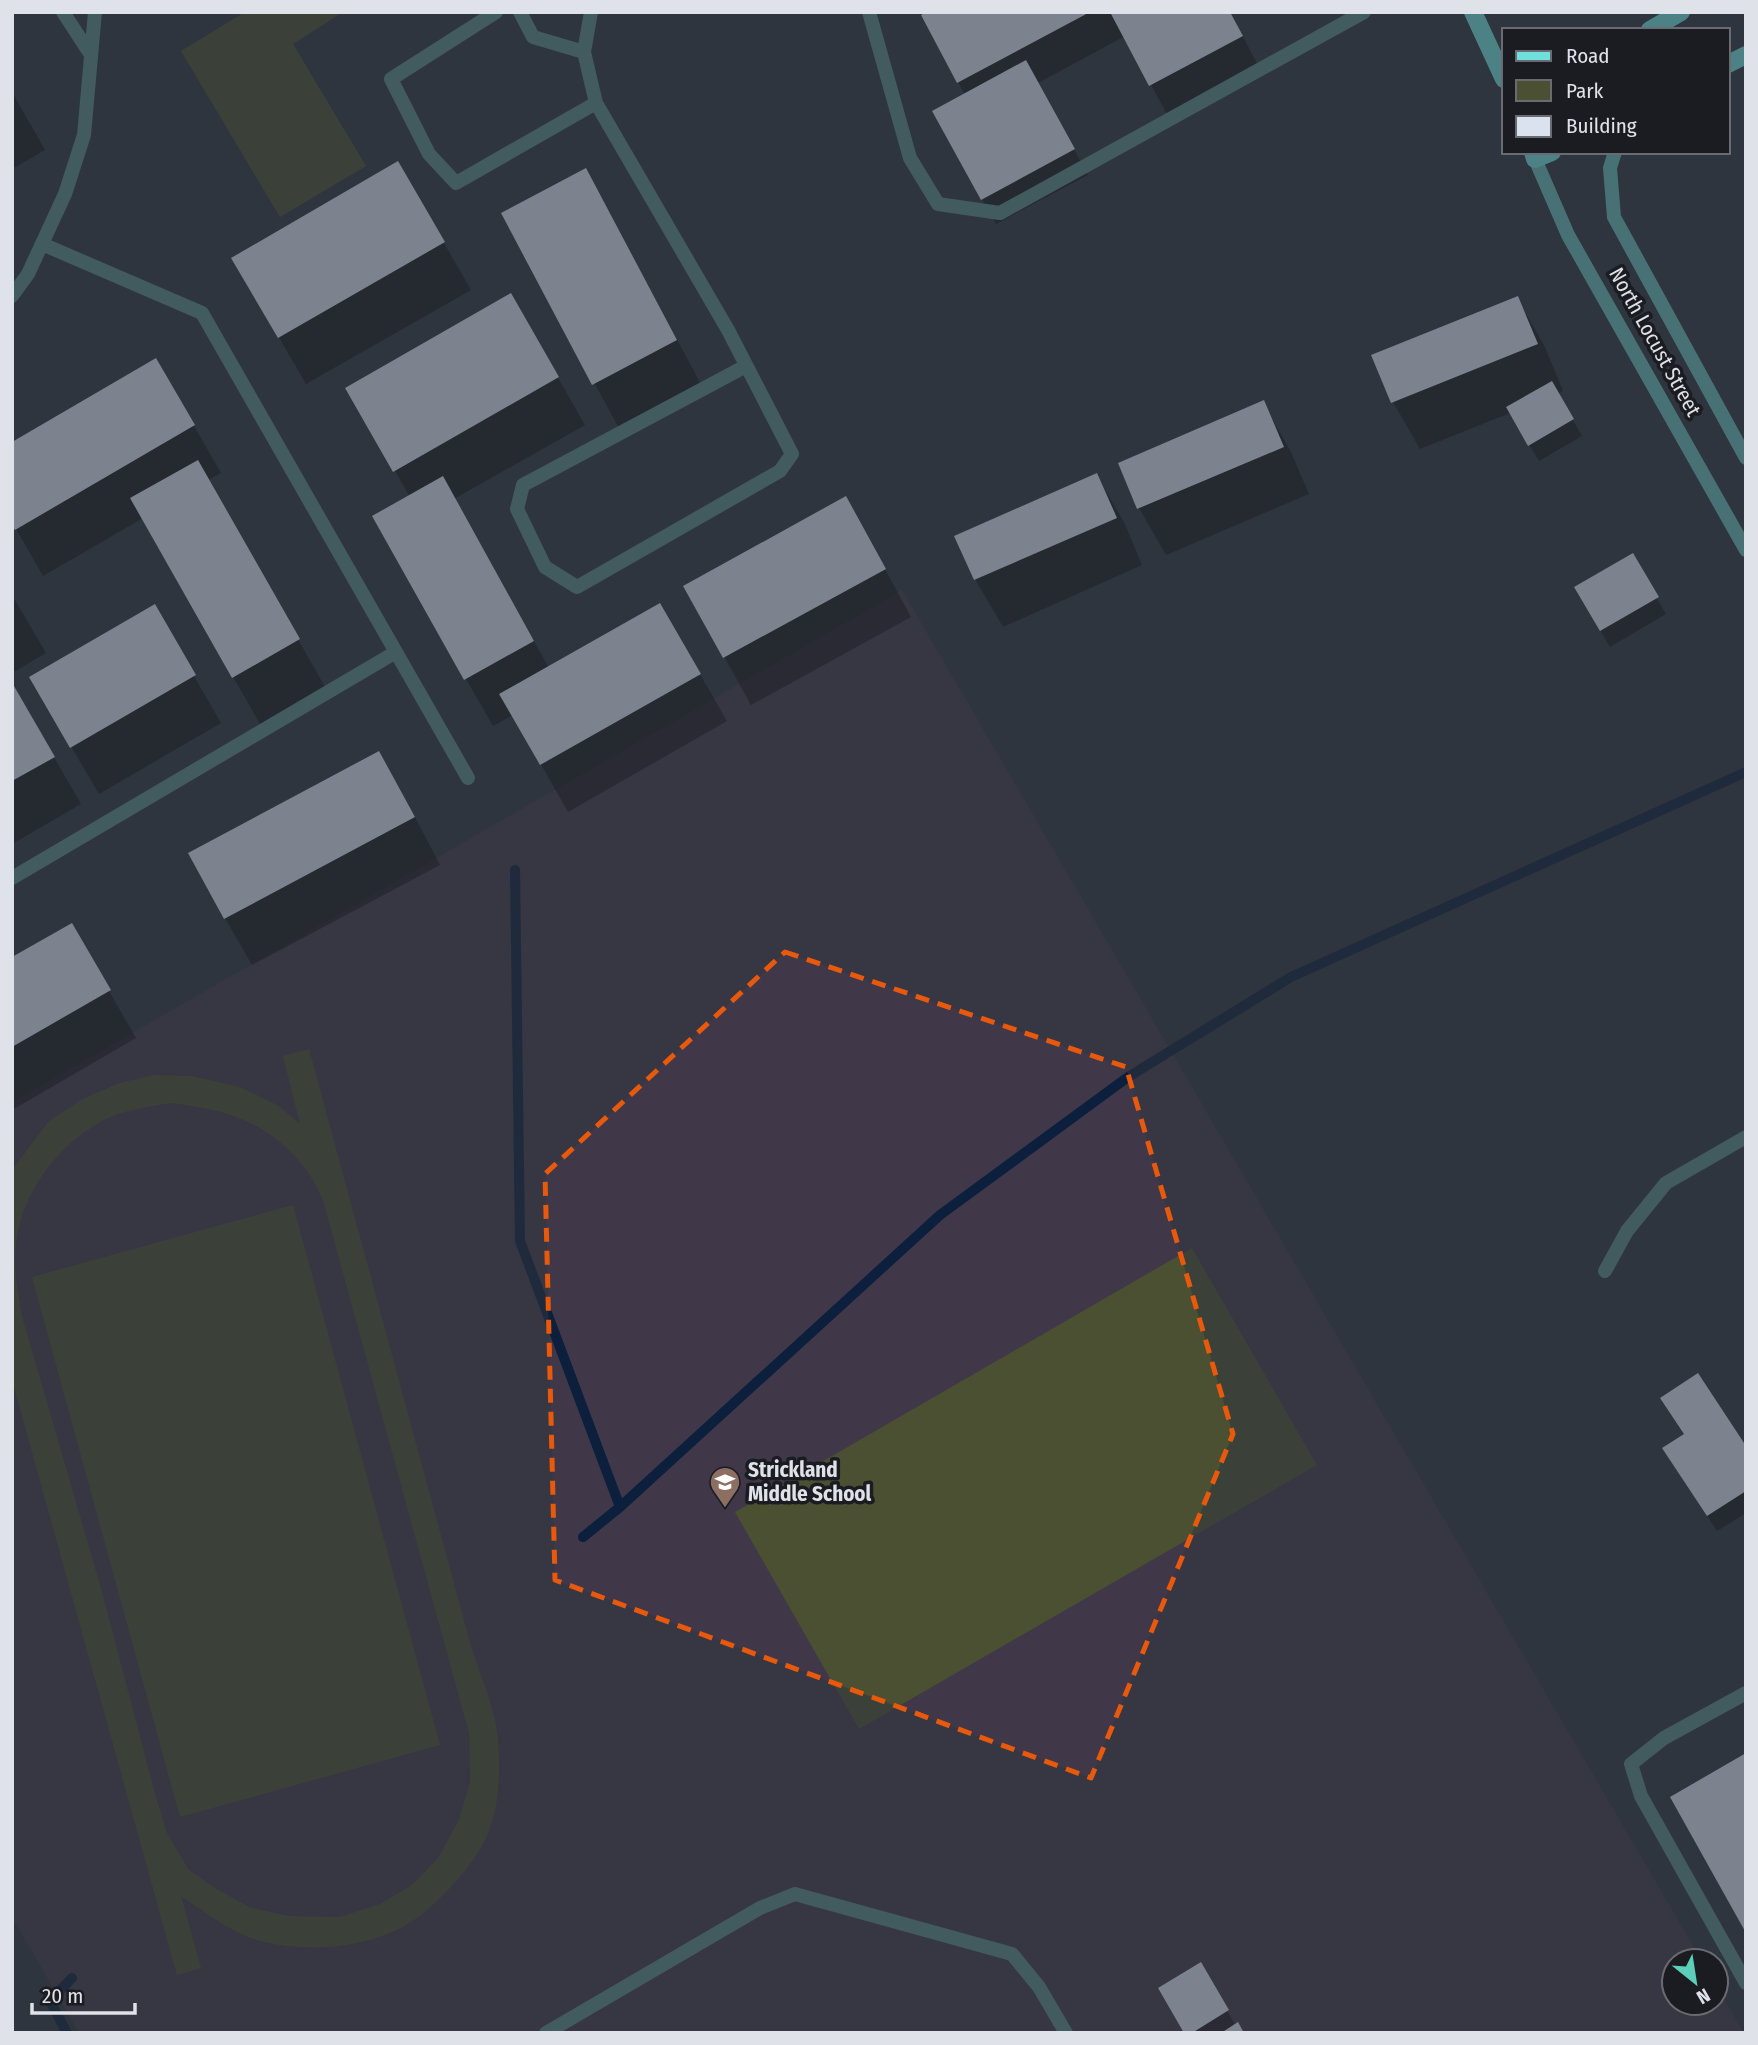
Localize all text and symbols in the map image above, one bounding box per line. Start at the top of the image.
legend [1502,28,1730,154]
text: Road [1566,43,1610,69]
text: Park [1566,78,1604,104]
text: Building [1566,113,1637,139]
street label: North Locust Street [1603,263,1707,421]
place label: Strickland Middle School [748,1457,872,1507]
school or university icon: Strickland Middle School [708,1465,742,1509]
north arrow [1660,1947,1730,2017]
scale bar [32,1972,135,2016]
text: 20 m [42,1983,83,2009]
text: N [1693,1983,1714,2009]

